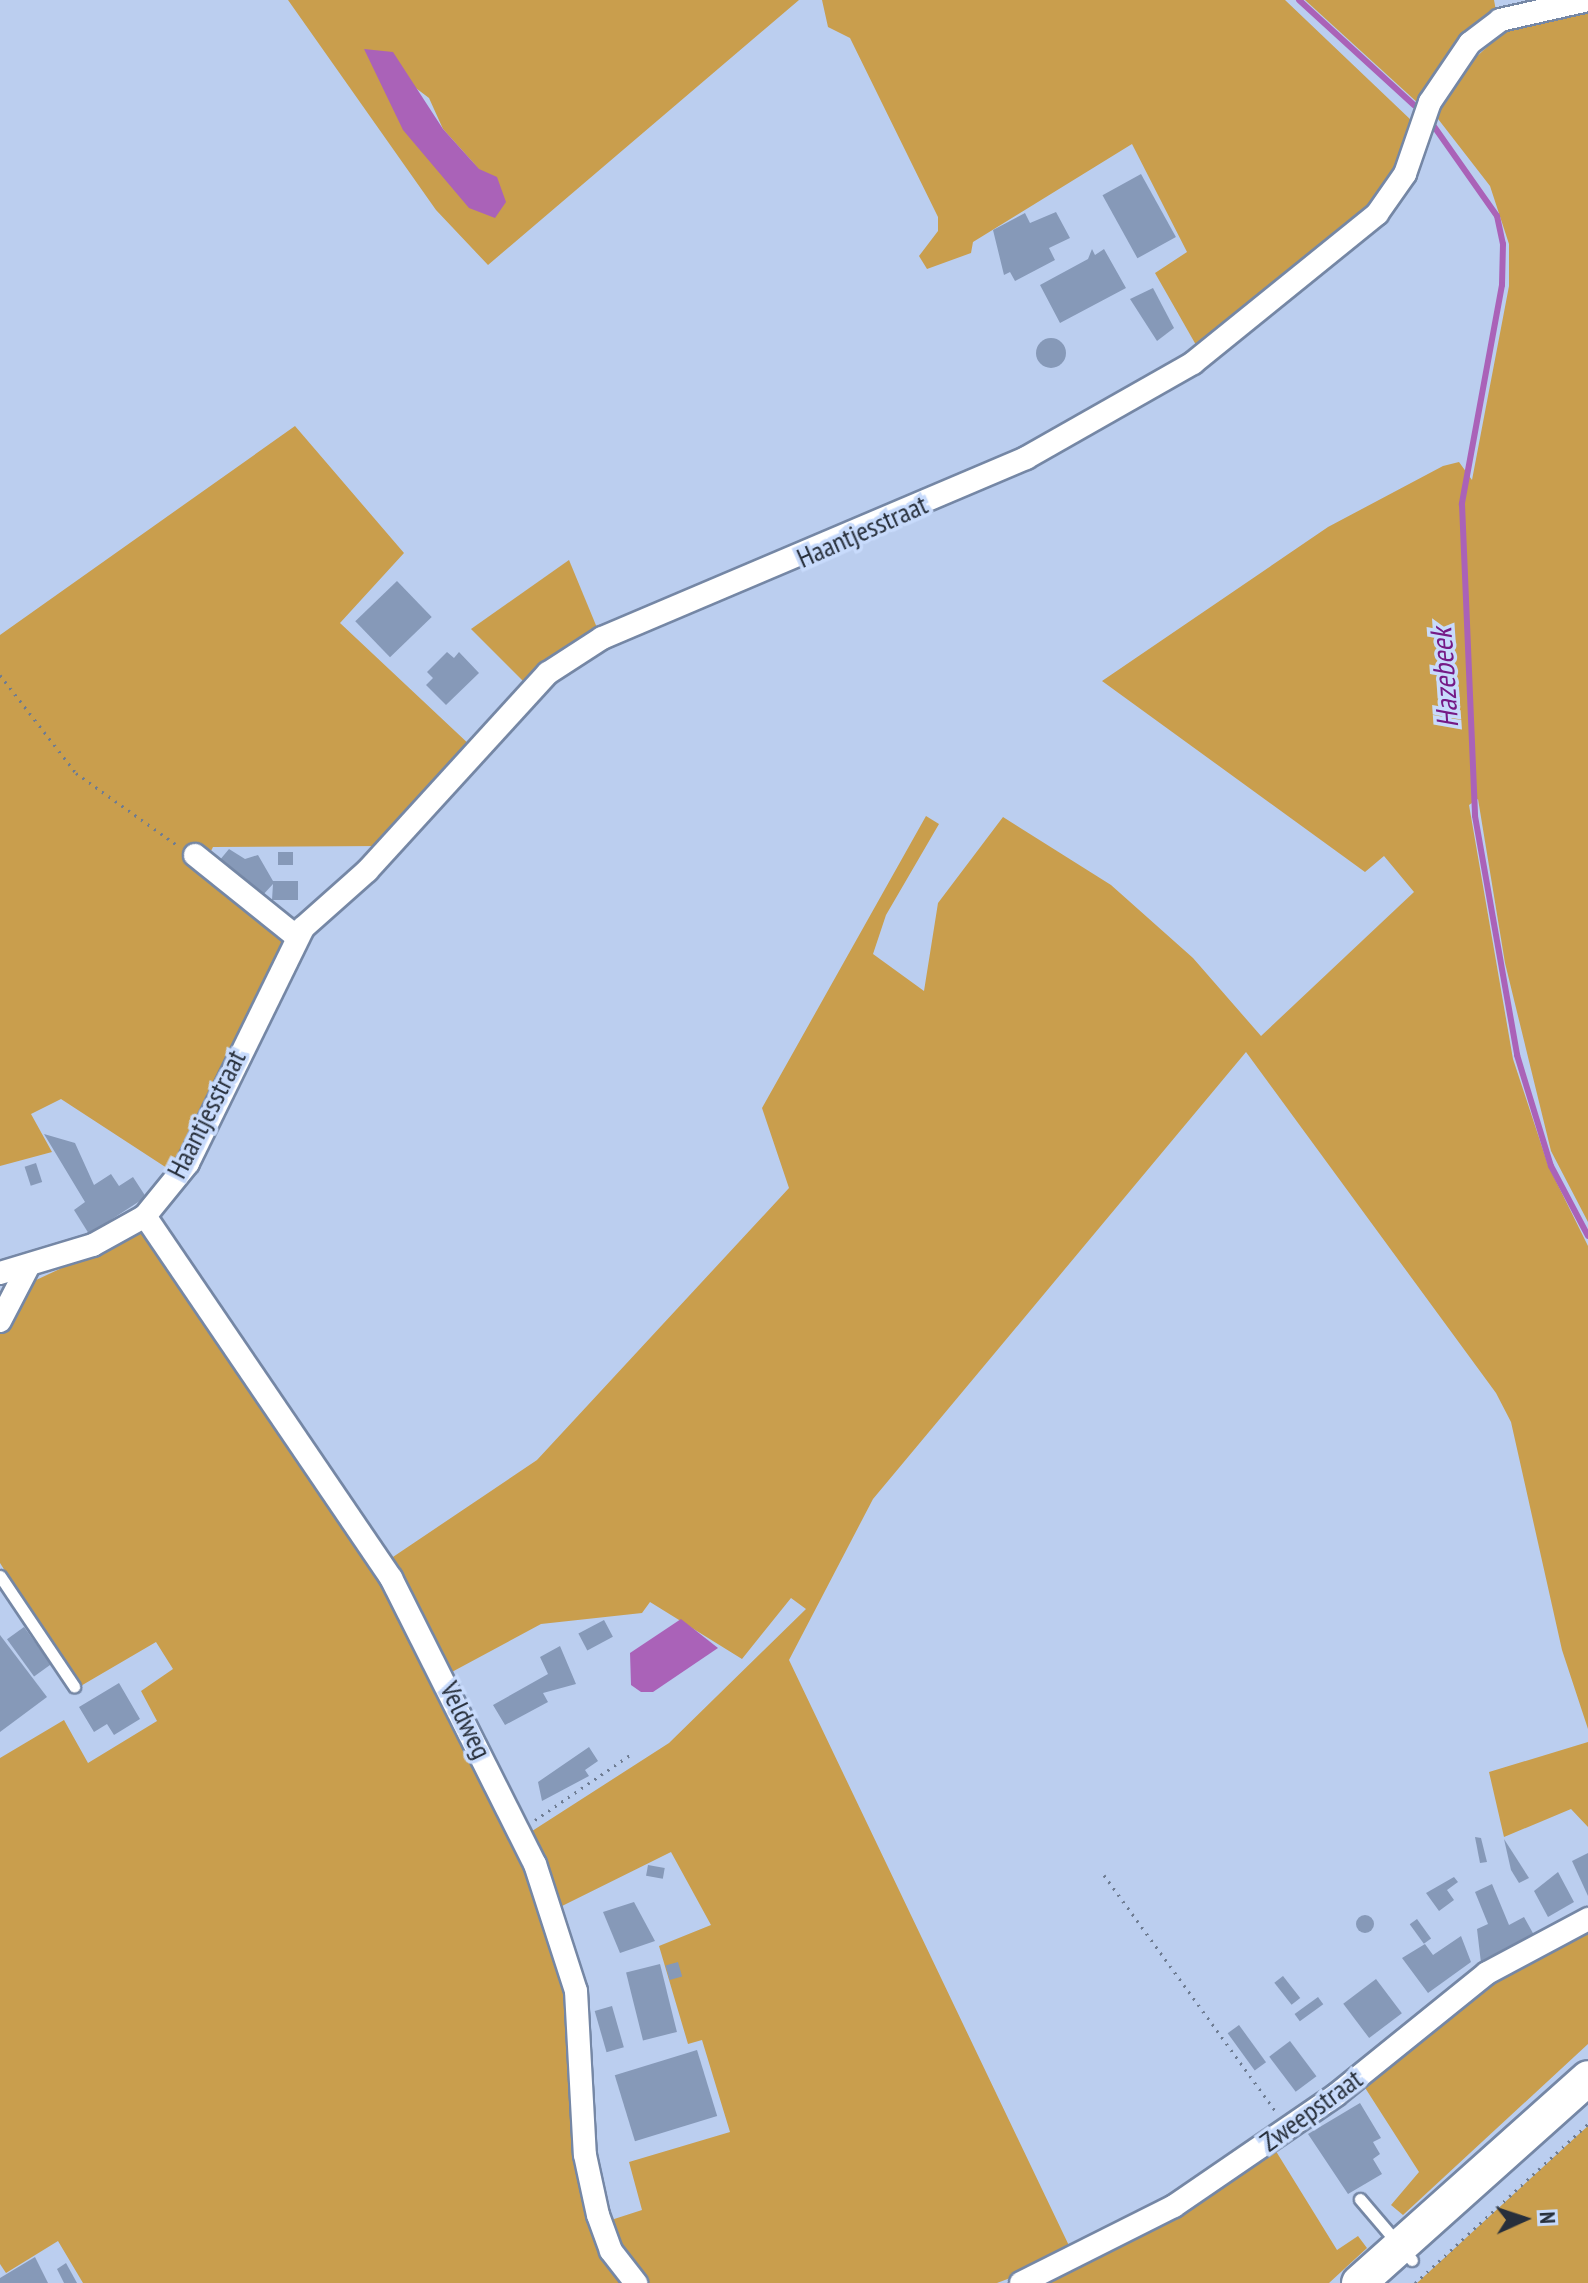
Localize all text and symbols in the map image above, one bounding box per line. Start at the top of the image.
street label: Haantjesstraat [792,487,932,575]
water label: Hazebeek [1423,627,1465,729]
street label: Haantjesstraat [159,1044,253,1184]
street label: Veldweg [433,1676,499,1764]
street label: Zweepstraat [1253,2062,1369,2158]
north arrow [1484,2179,1564,2259]
text: N [1534,2211,1562,2224]

